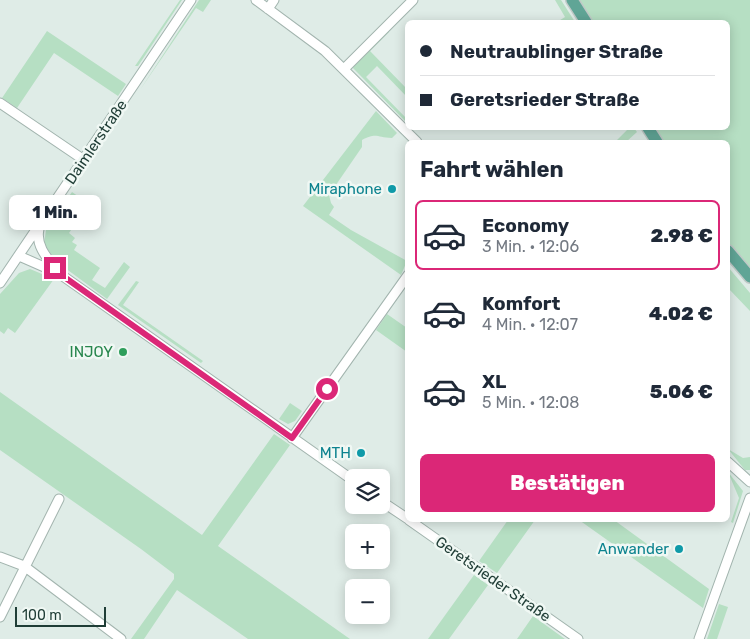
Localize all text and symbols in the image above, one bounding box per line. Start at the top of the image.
text: Neutraublinger Straße [450,40,663,63]
text: Geretsrieder Straße [450,88,640,111]
street label: Daimlerstraße [61,96,131,188]
text: Fahrt wählen [420,156,564,183]
place label: Miraphone [308,180,382,198]
marker: Miraphone [386,183,398,195]
callout: 1 Min. [9,196,101,230]
text: 1 Min. [32,203,78,222]
icon: car [422,213,467,258]
text: Economy [482,214,569,237]
text: 2.98 € [650,224,713,247]
text: 3 Min. · 12:06 [482,237,579,256]
route end [44,257,66,279]
icon: car [422,291,467,336]
text: Komfort [482,292,560,315]
text: 4.02 € [649,302,713,325]
text: 4 Min. · 12:07 [482,315,578,334]
place label: INJOY [70,343,113,361]
marker: INJOY [117,346,129,358]
icon: car [422,369,467,414]
text: XL [482,370,506,393]
route start [316,378,338,400]
text: 5.06 € [650,380,713,403]
text: 5 Min. · 12:08 [482,393,580,412]
place label: MTH [320,444,351,462]
marker: MTH [355,447,367,459]
button: Bestätigen [420,454,715,512]
map controls [345,469,390,624]
button: layers [345,469,390,514]
button: + [345,524,390,569]
street label: Geretsrieder Straße [432,533,554,625]
place label: Anwander [598,540,669,558]
marker: Anwander [673,543,685,555]
button: − [345,579,390,624]
scale bar [15,604,106,627]
text: 100 m [22,607,62,624]

